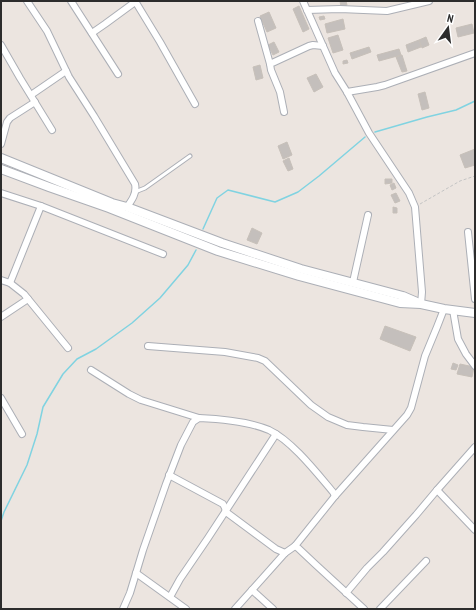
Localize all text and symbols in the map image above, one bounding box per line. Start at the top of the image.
north arrow [428,8,468,48]
text: N [446,11,455,26]

